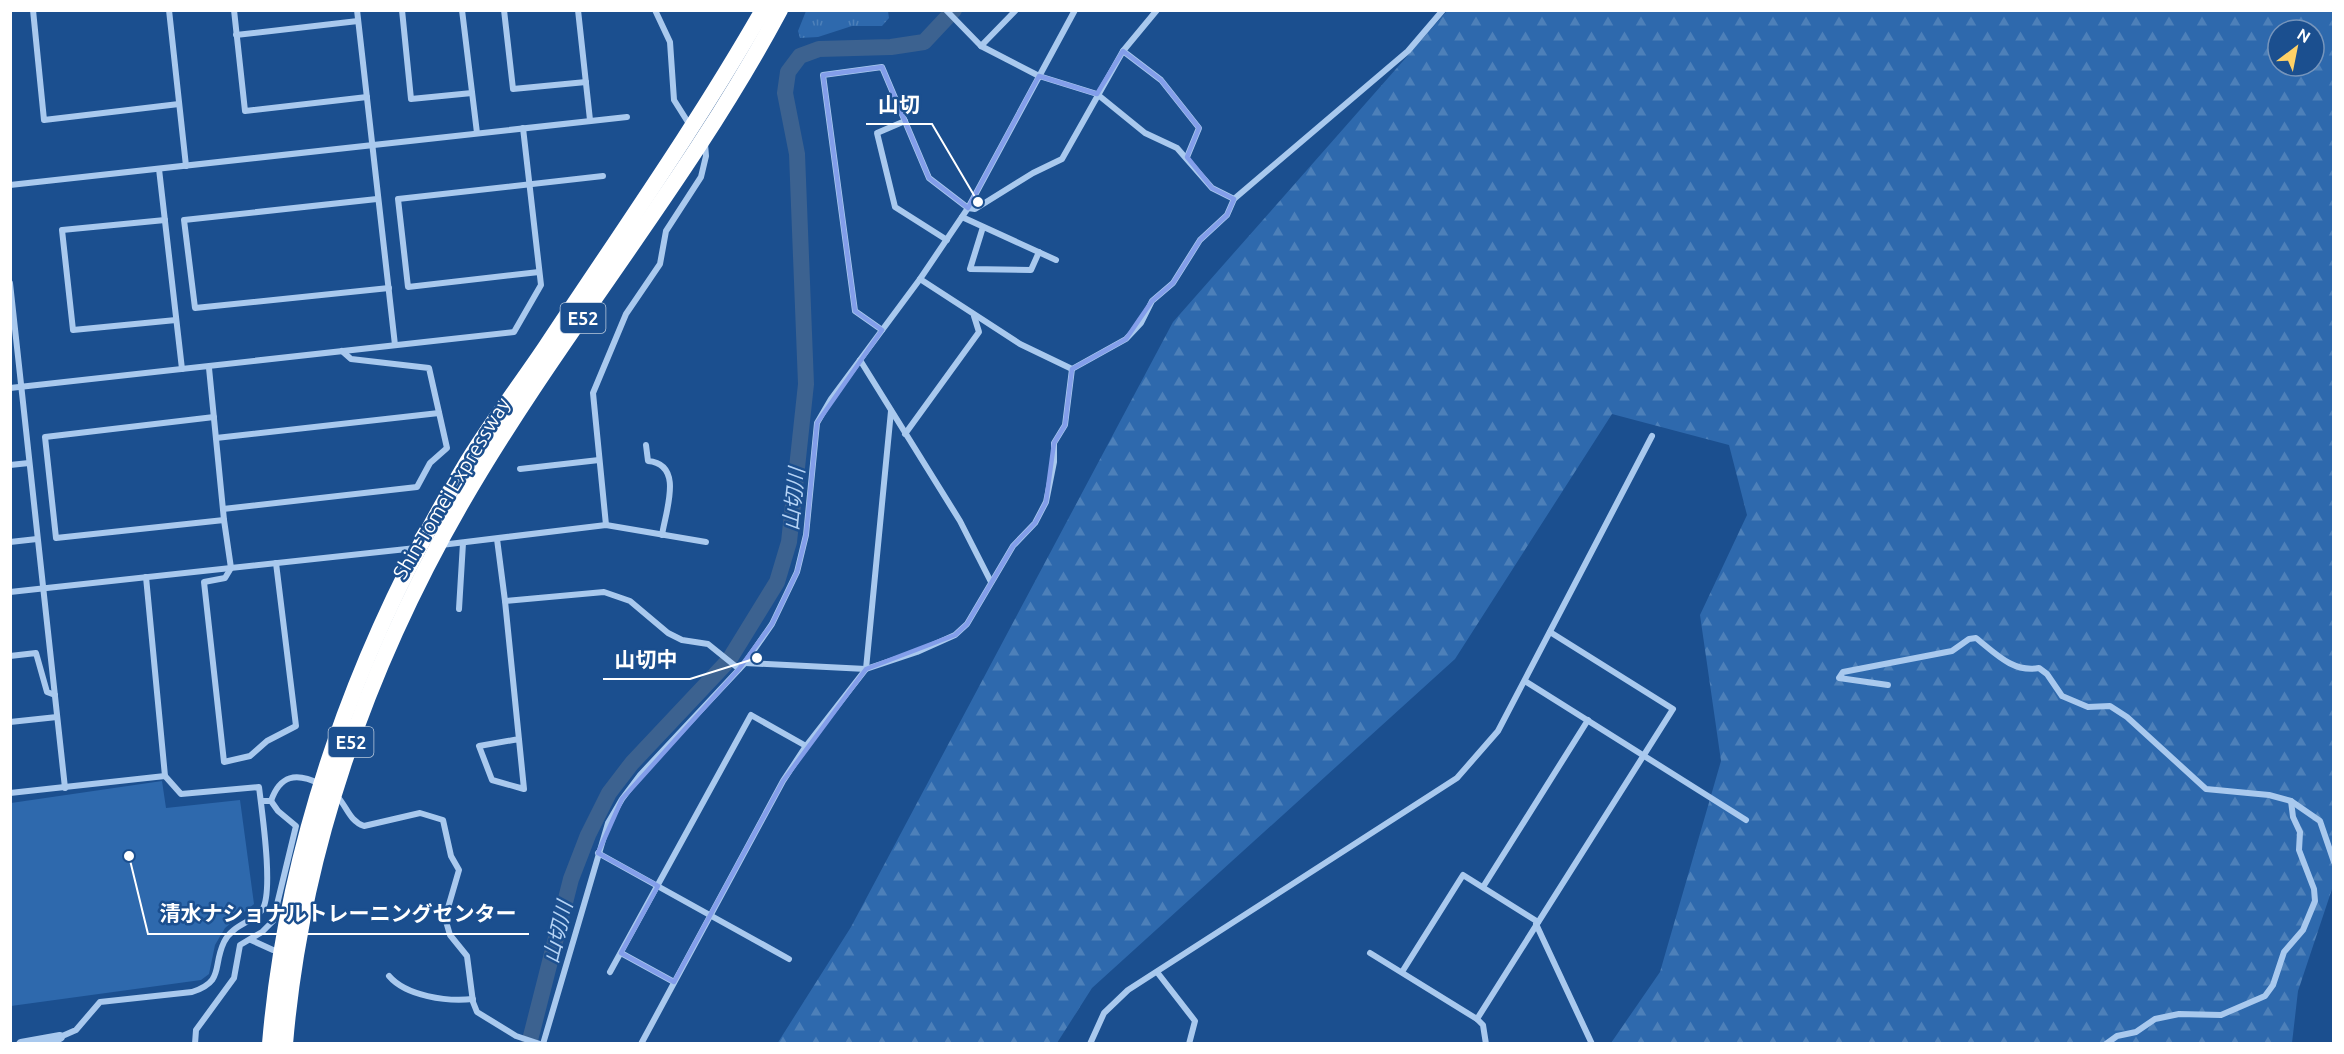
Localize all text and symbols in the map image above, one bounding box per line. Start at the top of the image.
north arrow [2266,18,2326,78]
text: N [2294,24,2314,46]
callout: 山切 [866,85,932,124]
text: 山切 [878,92,920,116]
road number: E52 [560,303,606,333]
street label: Shin-Tomei Expressway [388,393,514,583]
water label: 山切川 [778,464,808,532]
callout: 山切中 [603,640,690,679]
text: 山切中 [615,647,678,671]
road number: E52 [328,727,374,757]
callout: 清水ナショナルトレーニングセンター [148,895,529,934]
water label: 山切川 [538,897,577,965]
text: 清水ナショナルトレーニングセンター [160,901,517,925]

